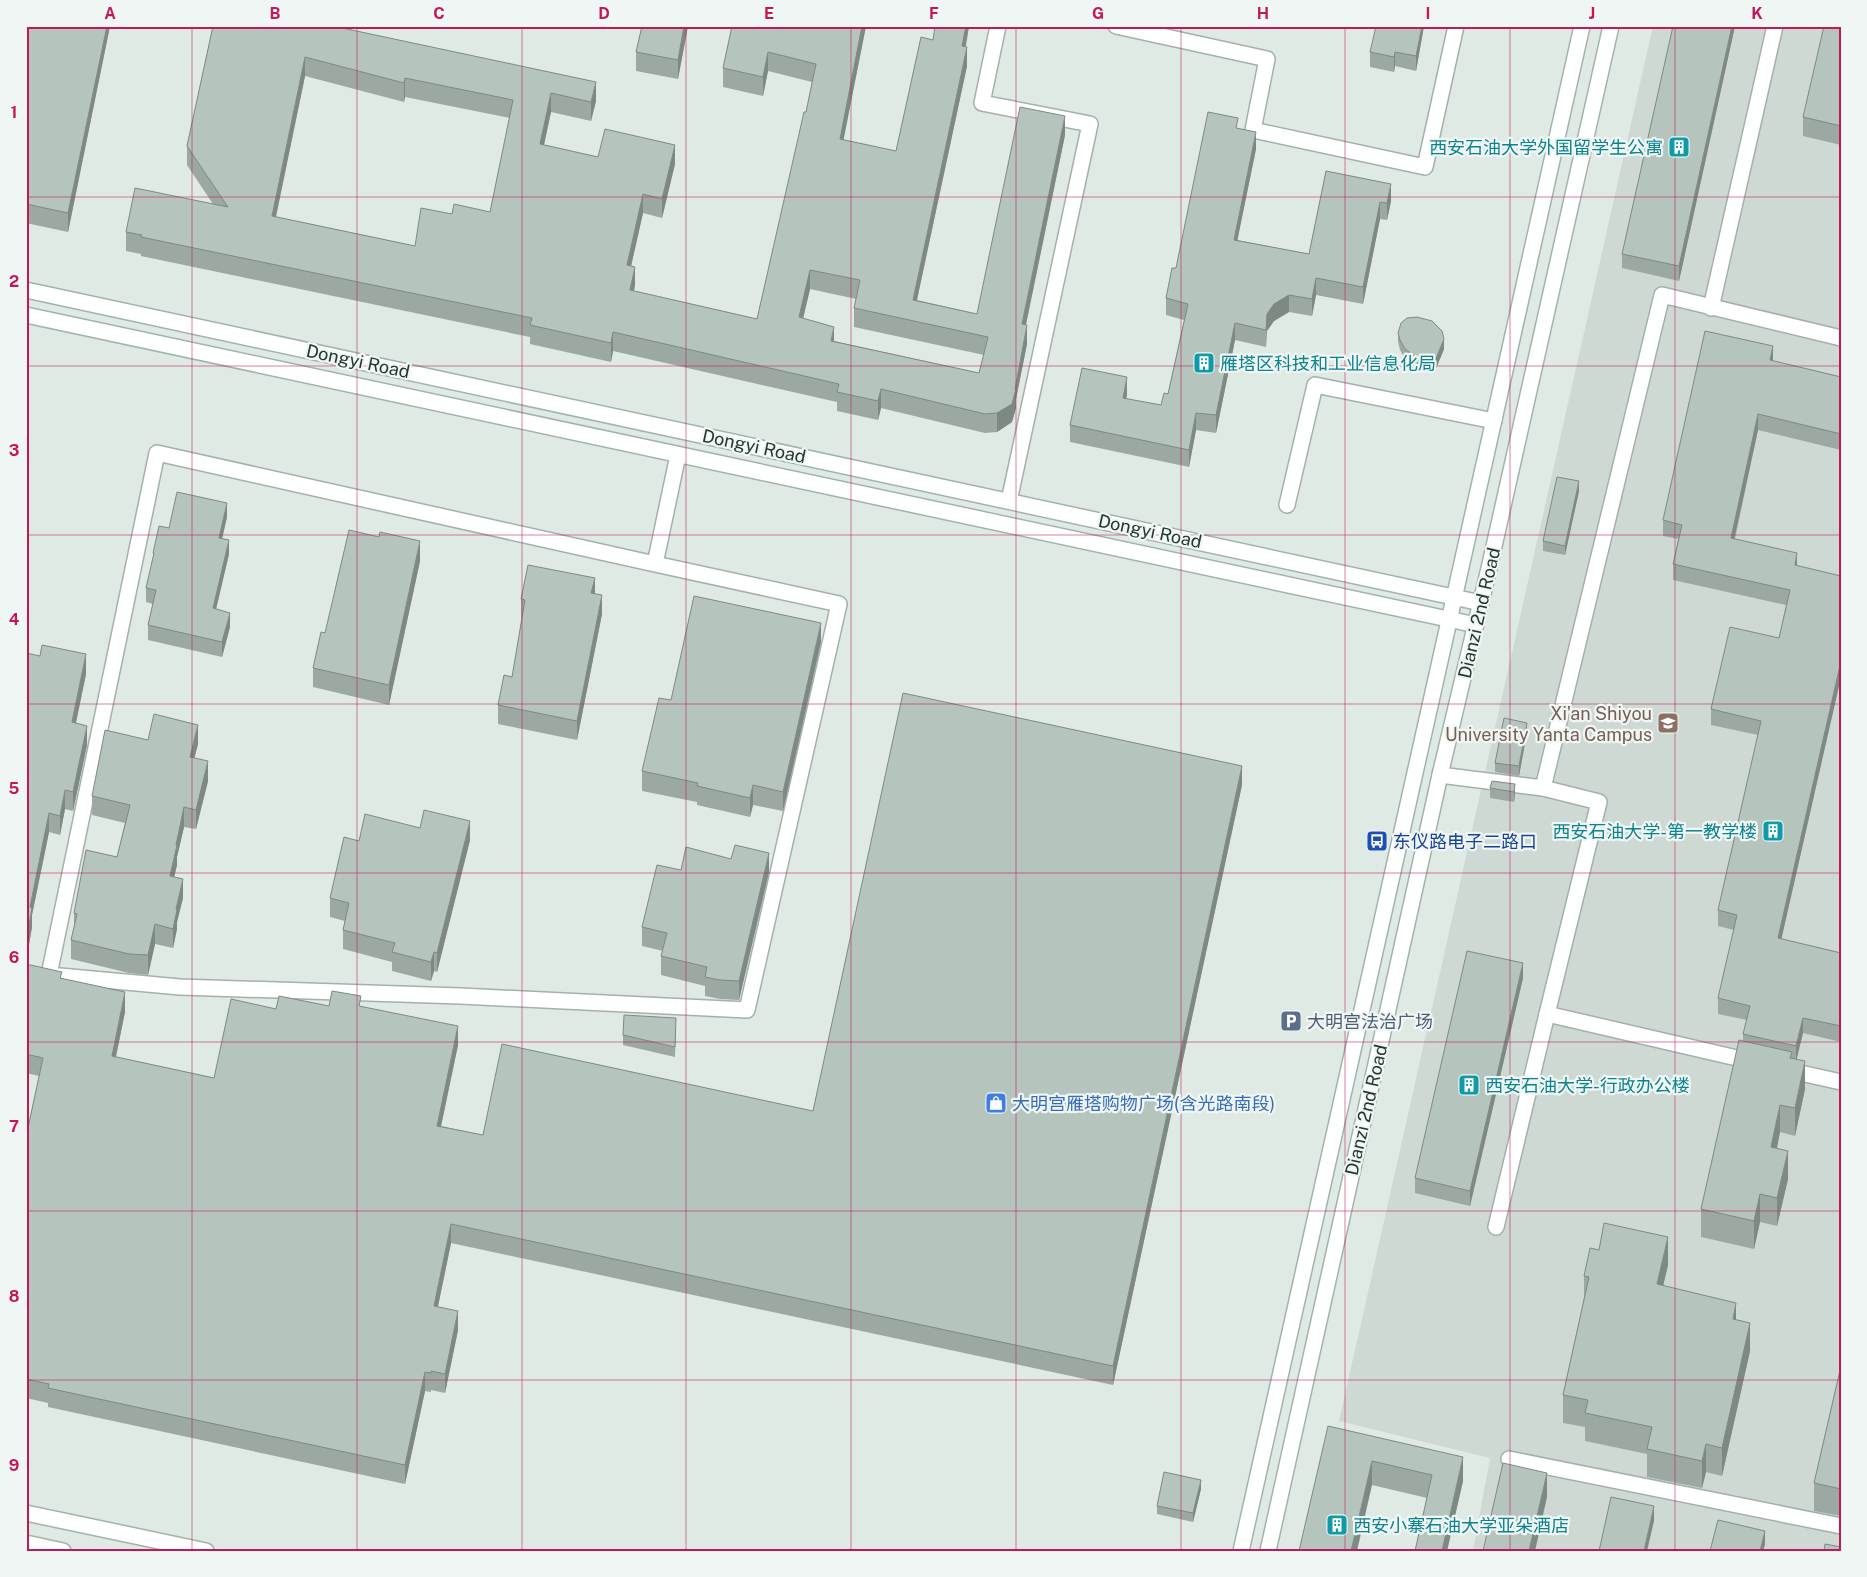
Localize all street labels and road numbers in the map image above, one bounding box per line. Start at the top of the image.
street label: Dongyi Road [304,340,412,382]
street label: Dongyi Road [700,425,808,467]
street label: Dongyi Road [1096,510,1204,552]
street label: Dianzi 2nd Road [1454,546,1504,680]
street label: Dianzi 2nd Road [1341,1043,1391,1177]

